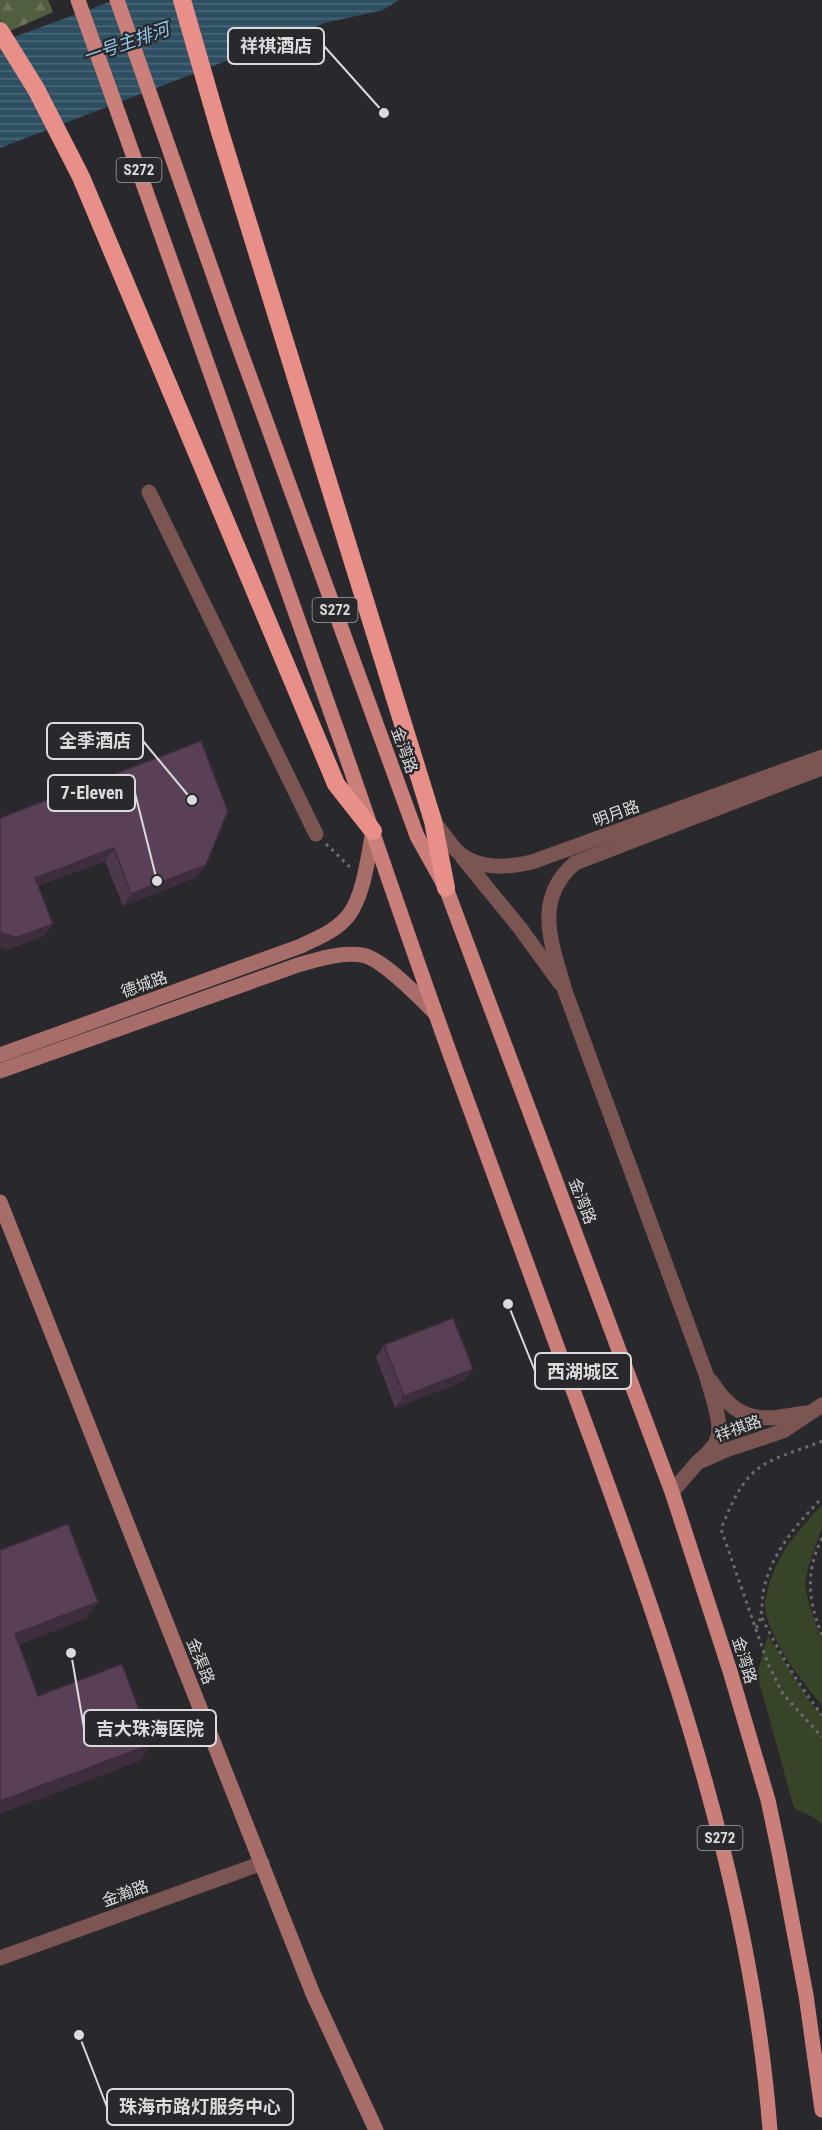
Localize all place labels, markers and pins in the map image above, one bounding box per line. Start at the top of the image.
callout: 祥祺酒店 [228,28,324,64]
callout: 全季酒店 [47,723,143,759]
callout: 7-Eleven [48,775,135,811]
callout: 西湖城区 [535,1353,631,1389]
callout: 吉大珠海医院 [84,1710,216,1746]
callout: 珠海市路灯服务中心 [107,2089,293,2125]

